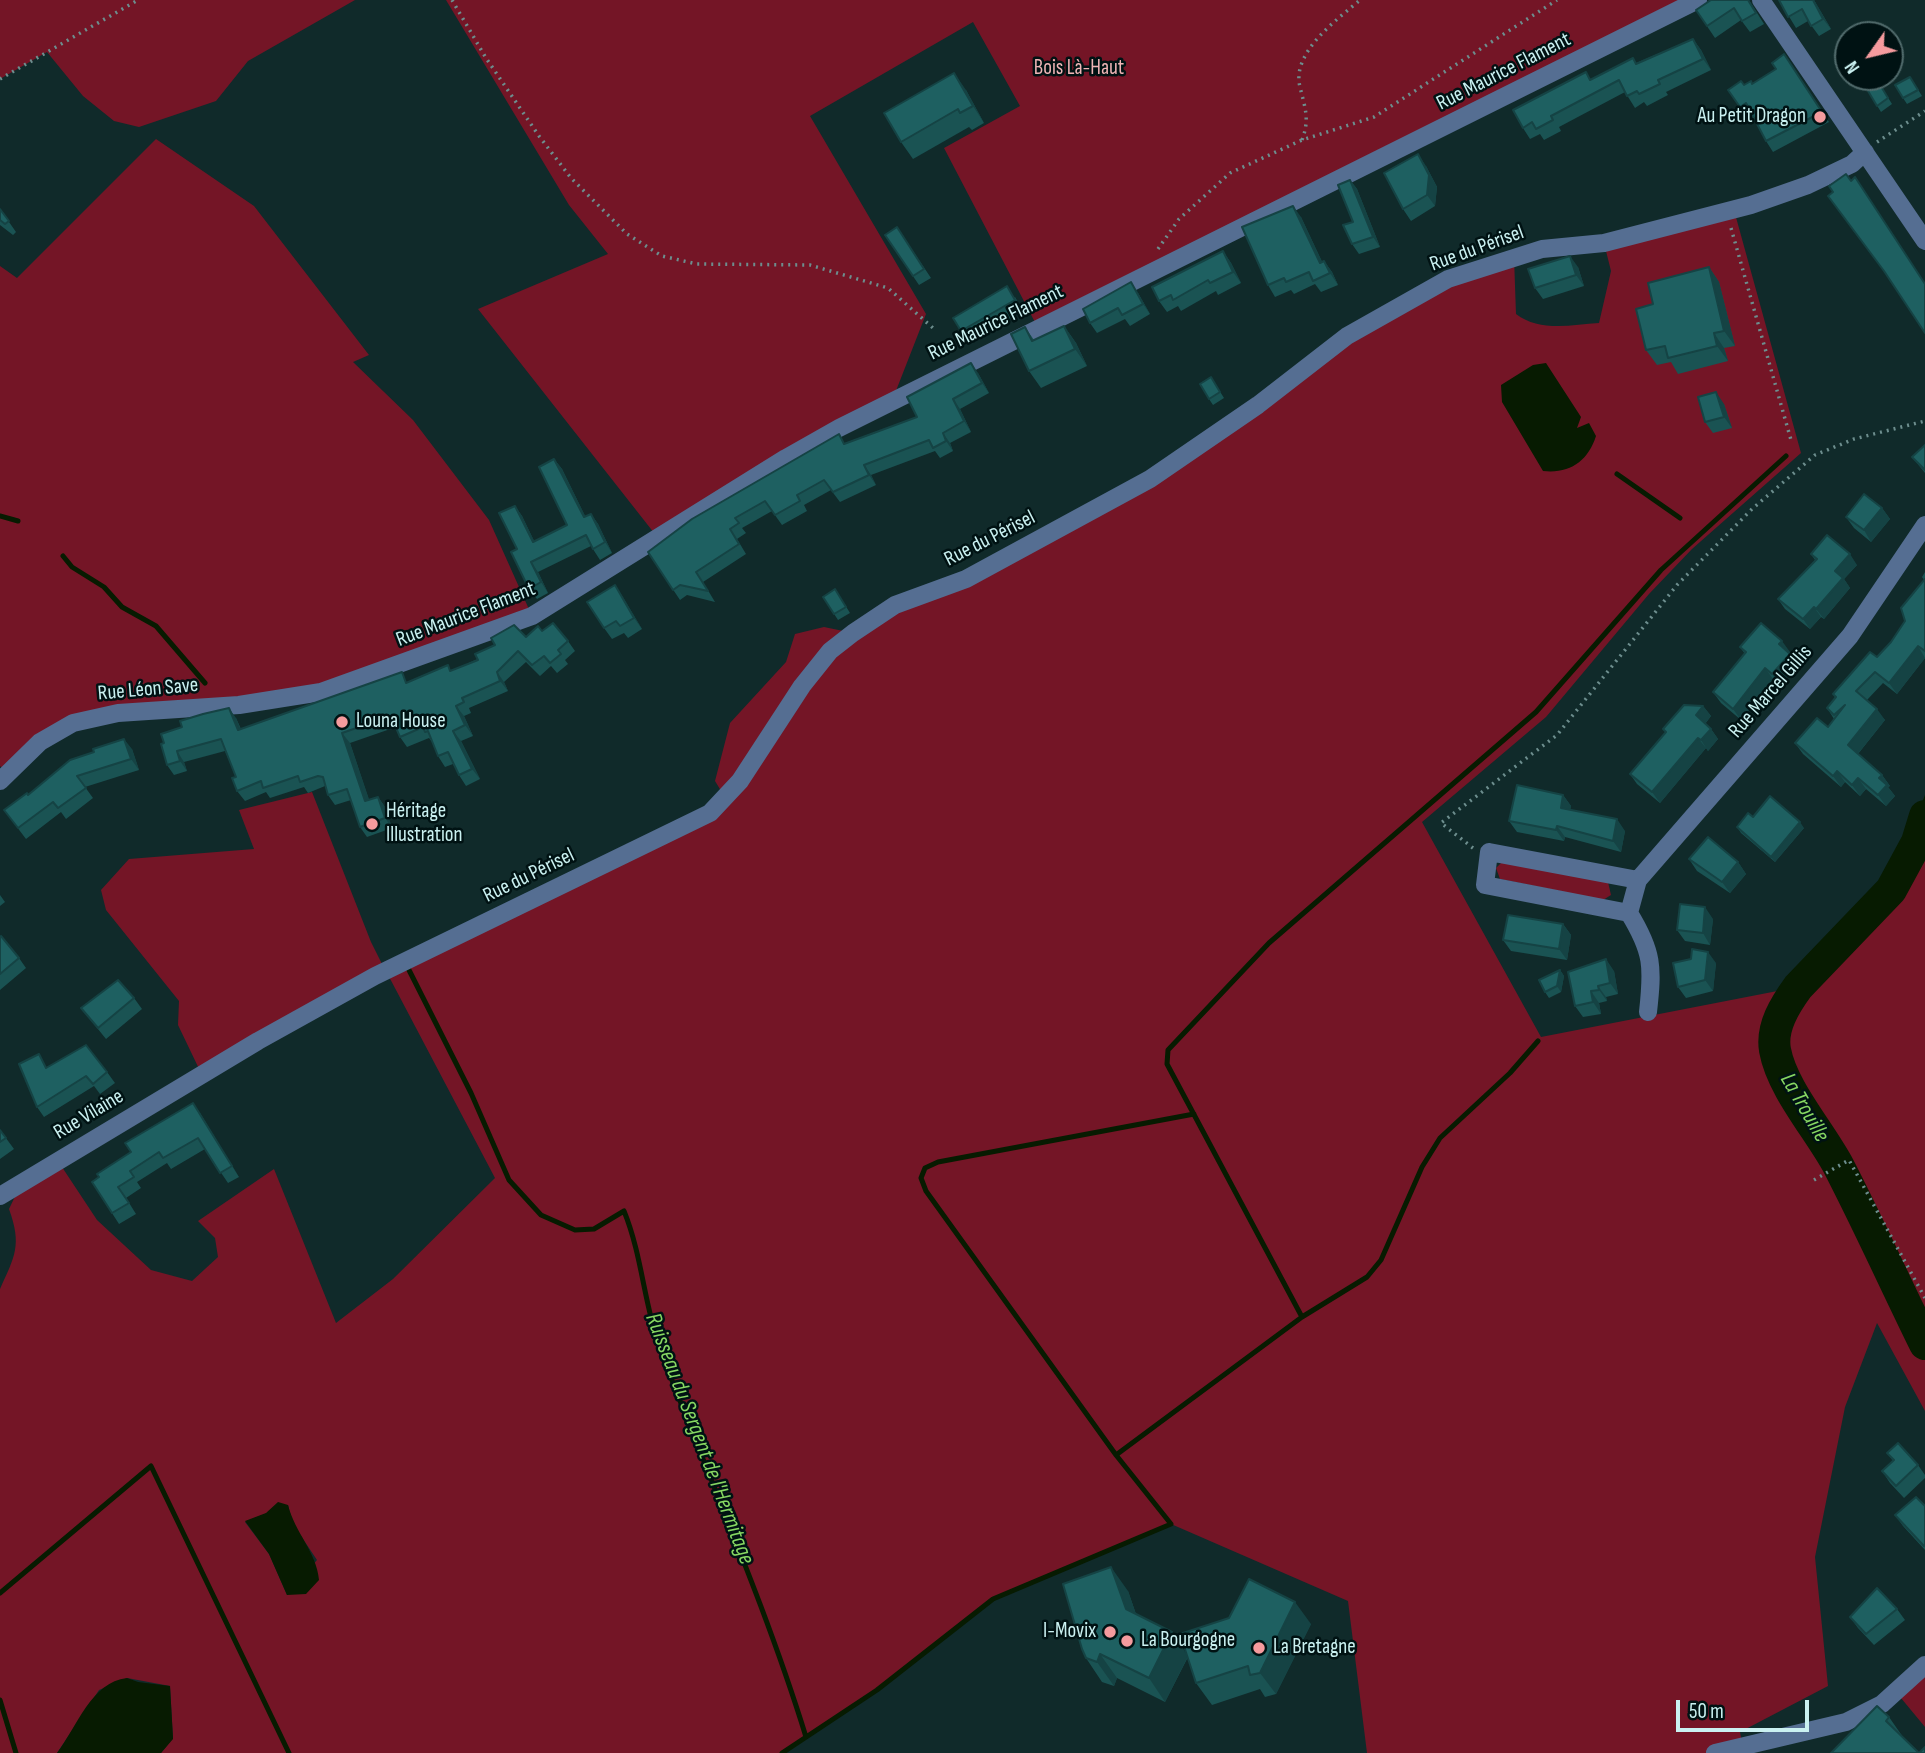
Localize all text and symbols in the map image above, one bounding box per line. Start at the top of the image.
north arrow [1834,21,1904,91]
street label: Rue Maurice Flament [1433,27,1575,117]
park label: Bois Là-Haut [1034,56,1124,82]
text: N [1840,56,1865,78]
place label: Au Petit Dragon [1697,104,1806,130]
marker: Au Petit Dragon [1812,109,1828,125]
street label: Rue du Périsel [1427,220,1527,278]
street label: Rue Maurice Flament [924,279,1068,367]
street label: Rue du Périsel [941,505,1039,573]
street label: Rue Maurice Flament [393,577,539,653]
street label: Rue Marcel Gillis [1724,640,1818,744]
street label: Rue Léon Save [97,673,199,707]
place label: Louna House [356,709,446,735]
marker: Louna House [334,714,350,730]
place label: Héritage Illustration [386,799,463,849]
marker: Héritage Illustration [364,816,380,832]
street label: Rue du Périsel [479,843,579,909]
water label: La Trouille [1773,1069,1835,1147]
street label: Rue Vilaine [50,1084,128,1146]
water label: Ruisseau du Sergent de l'Hermitage [638,1310,760,1568]
place label: I-Movix [1043,1619,1096,1645]
marker: I-Movix [1102,1624,1118,1640]
place label: La Bourgogne [1141,1628,1235,1654]
marker: La Bourgogne [1119,1633,1135,1649]
place label: La Bretagne [1273,1635,1356,1661]
marker: La Bretagne [1251,1640,1267,1656]
scale bar [1680,1686,1813,1730]
text: 50 m [1689,1699,1724,1724]

